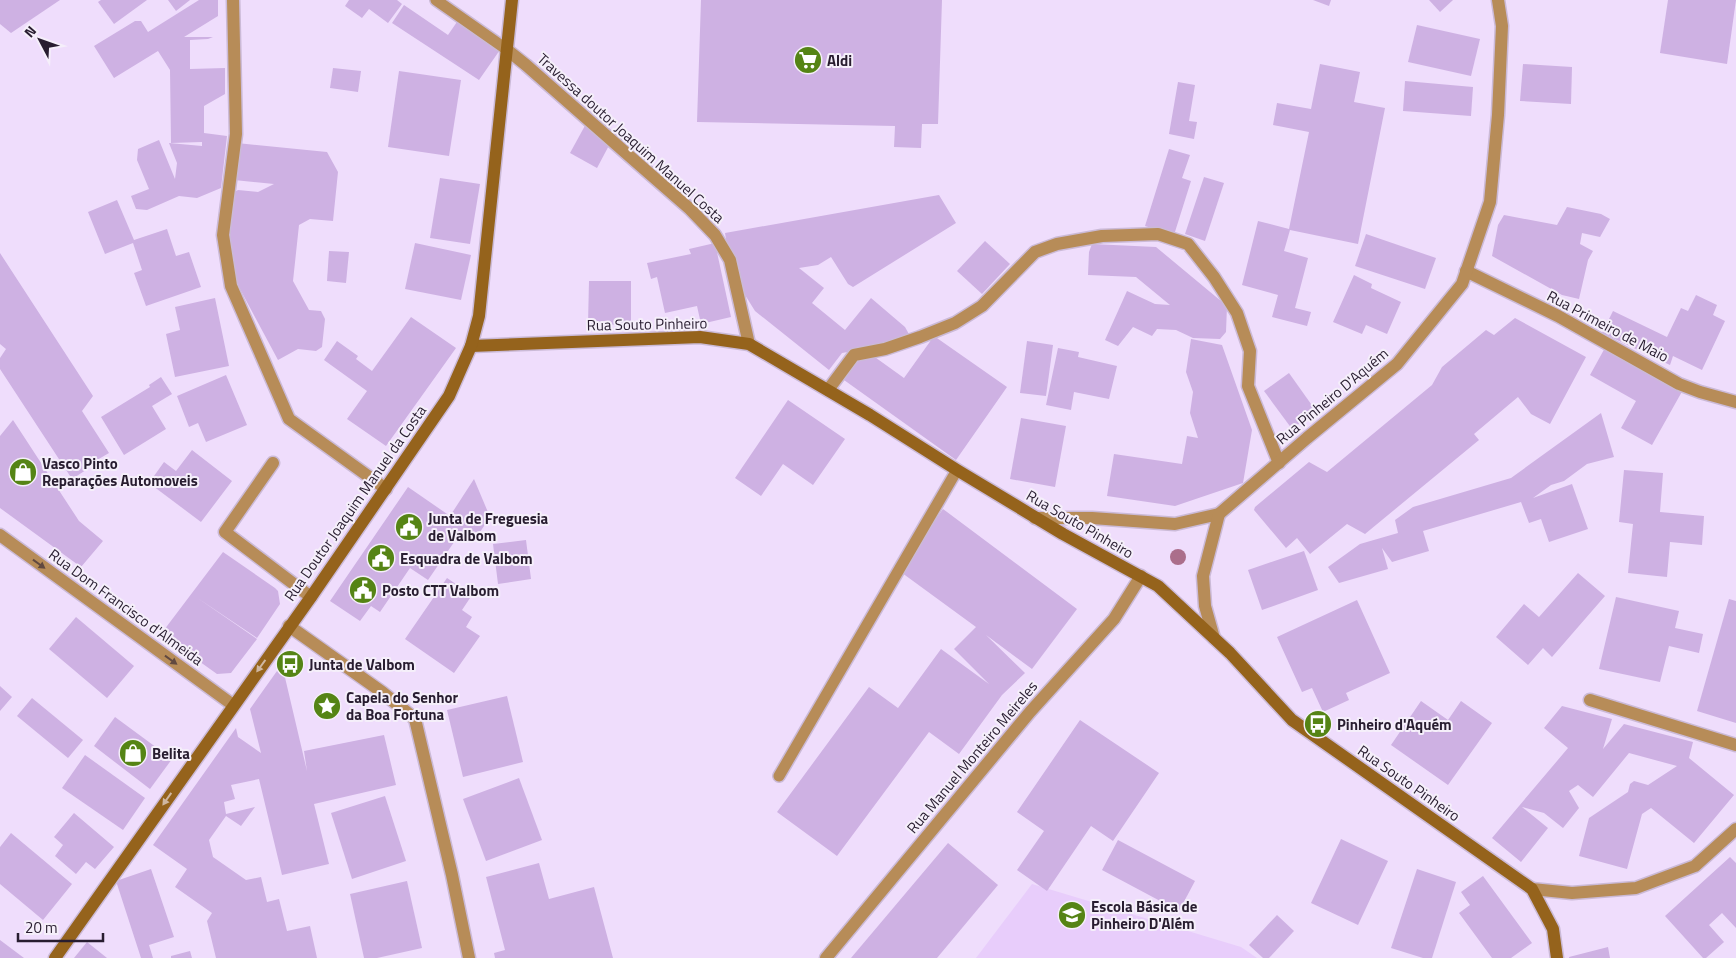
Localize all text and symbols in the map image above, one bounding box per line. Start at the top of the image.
north arrow [15,15,65,65]
text: N [19,21,41,42]
supermarket icon: Aldi [793,45,823,75]
street label: Travessa doutor Joaquim Manuel Costa [532,47,730,229]
place label: Aldi [827,49,852,72]
street label: Rua Primeiro de Maio [1543,284,1673,368]
street label: Rua Souto Pinheiro [587,311,708,337]
street label: Rua Pinheiro D'Aquém [1271,342,1393,450]
street label: Rua Doutor Joaquim Manuel da Costa [278,400,432,606]
place label: Vasco Pinto Reparações Automoveis [42,452,198,492]
shop icon: Vasco Pinto Reparações Automoveis [8,457,38,487]
street label: Rua Souto Pinheiro [1022,484,1138,564]
place label: Junta de Freguesia de Valbom [428,507,549,547]
public building icon: Junta de Freguesia de Valbom [394,512,424,542]
street label: Rua Dom Francisco d'Almeida [44,543,208,671]
public building icon: Esquadra de Valbom [366,543,396,573]
place label: Esquadra de Valbom [400,547,533,570]
one-way arrow [33,559,46,569]
public building icon: Posto CTT Valbom [348,575,378,605]
place label: Posto CTT Valbom [382,579,499,602]
bus stop icon: Junta de Valbom [275,649,305,679]
place label: Junta de Valbom [309,653,415,676]
one-way arrow [164,654,177,665]
one-way arrow [256,659,266,673]
street label: Rua Manuel Monteiro Meireles [901,676,1043,838]
place label: Capela do Senhor da Boa Fortuna [346,686,459,726]
place icon: Capela do Senhor da Boa Fortuna [312,691,342,721]
bus stop icon: Pinheiro d'Aquém [1303,709,1333,739]
place label: Pinheiro d'Aquém [1337,713,1452,736]
shop icon: Belita [118,738,148,768]
street label: Rua Souto Pinheiro [1353,739,1465,827]
place label: Belita [152,742,190,765]
one-way arrow [162,792,172,805]
place label: Escola Básica de Pinheiro D'Além [1091,895,1198,935]
school or university icon: Escola Básica de Pinheiro D'Além [1057,900,1087,930]
scale bar [18,910,102,942]
text: 20 m [25,916,58,939]

